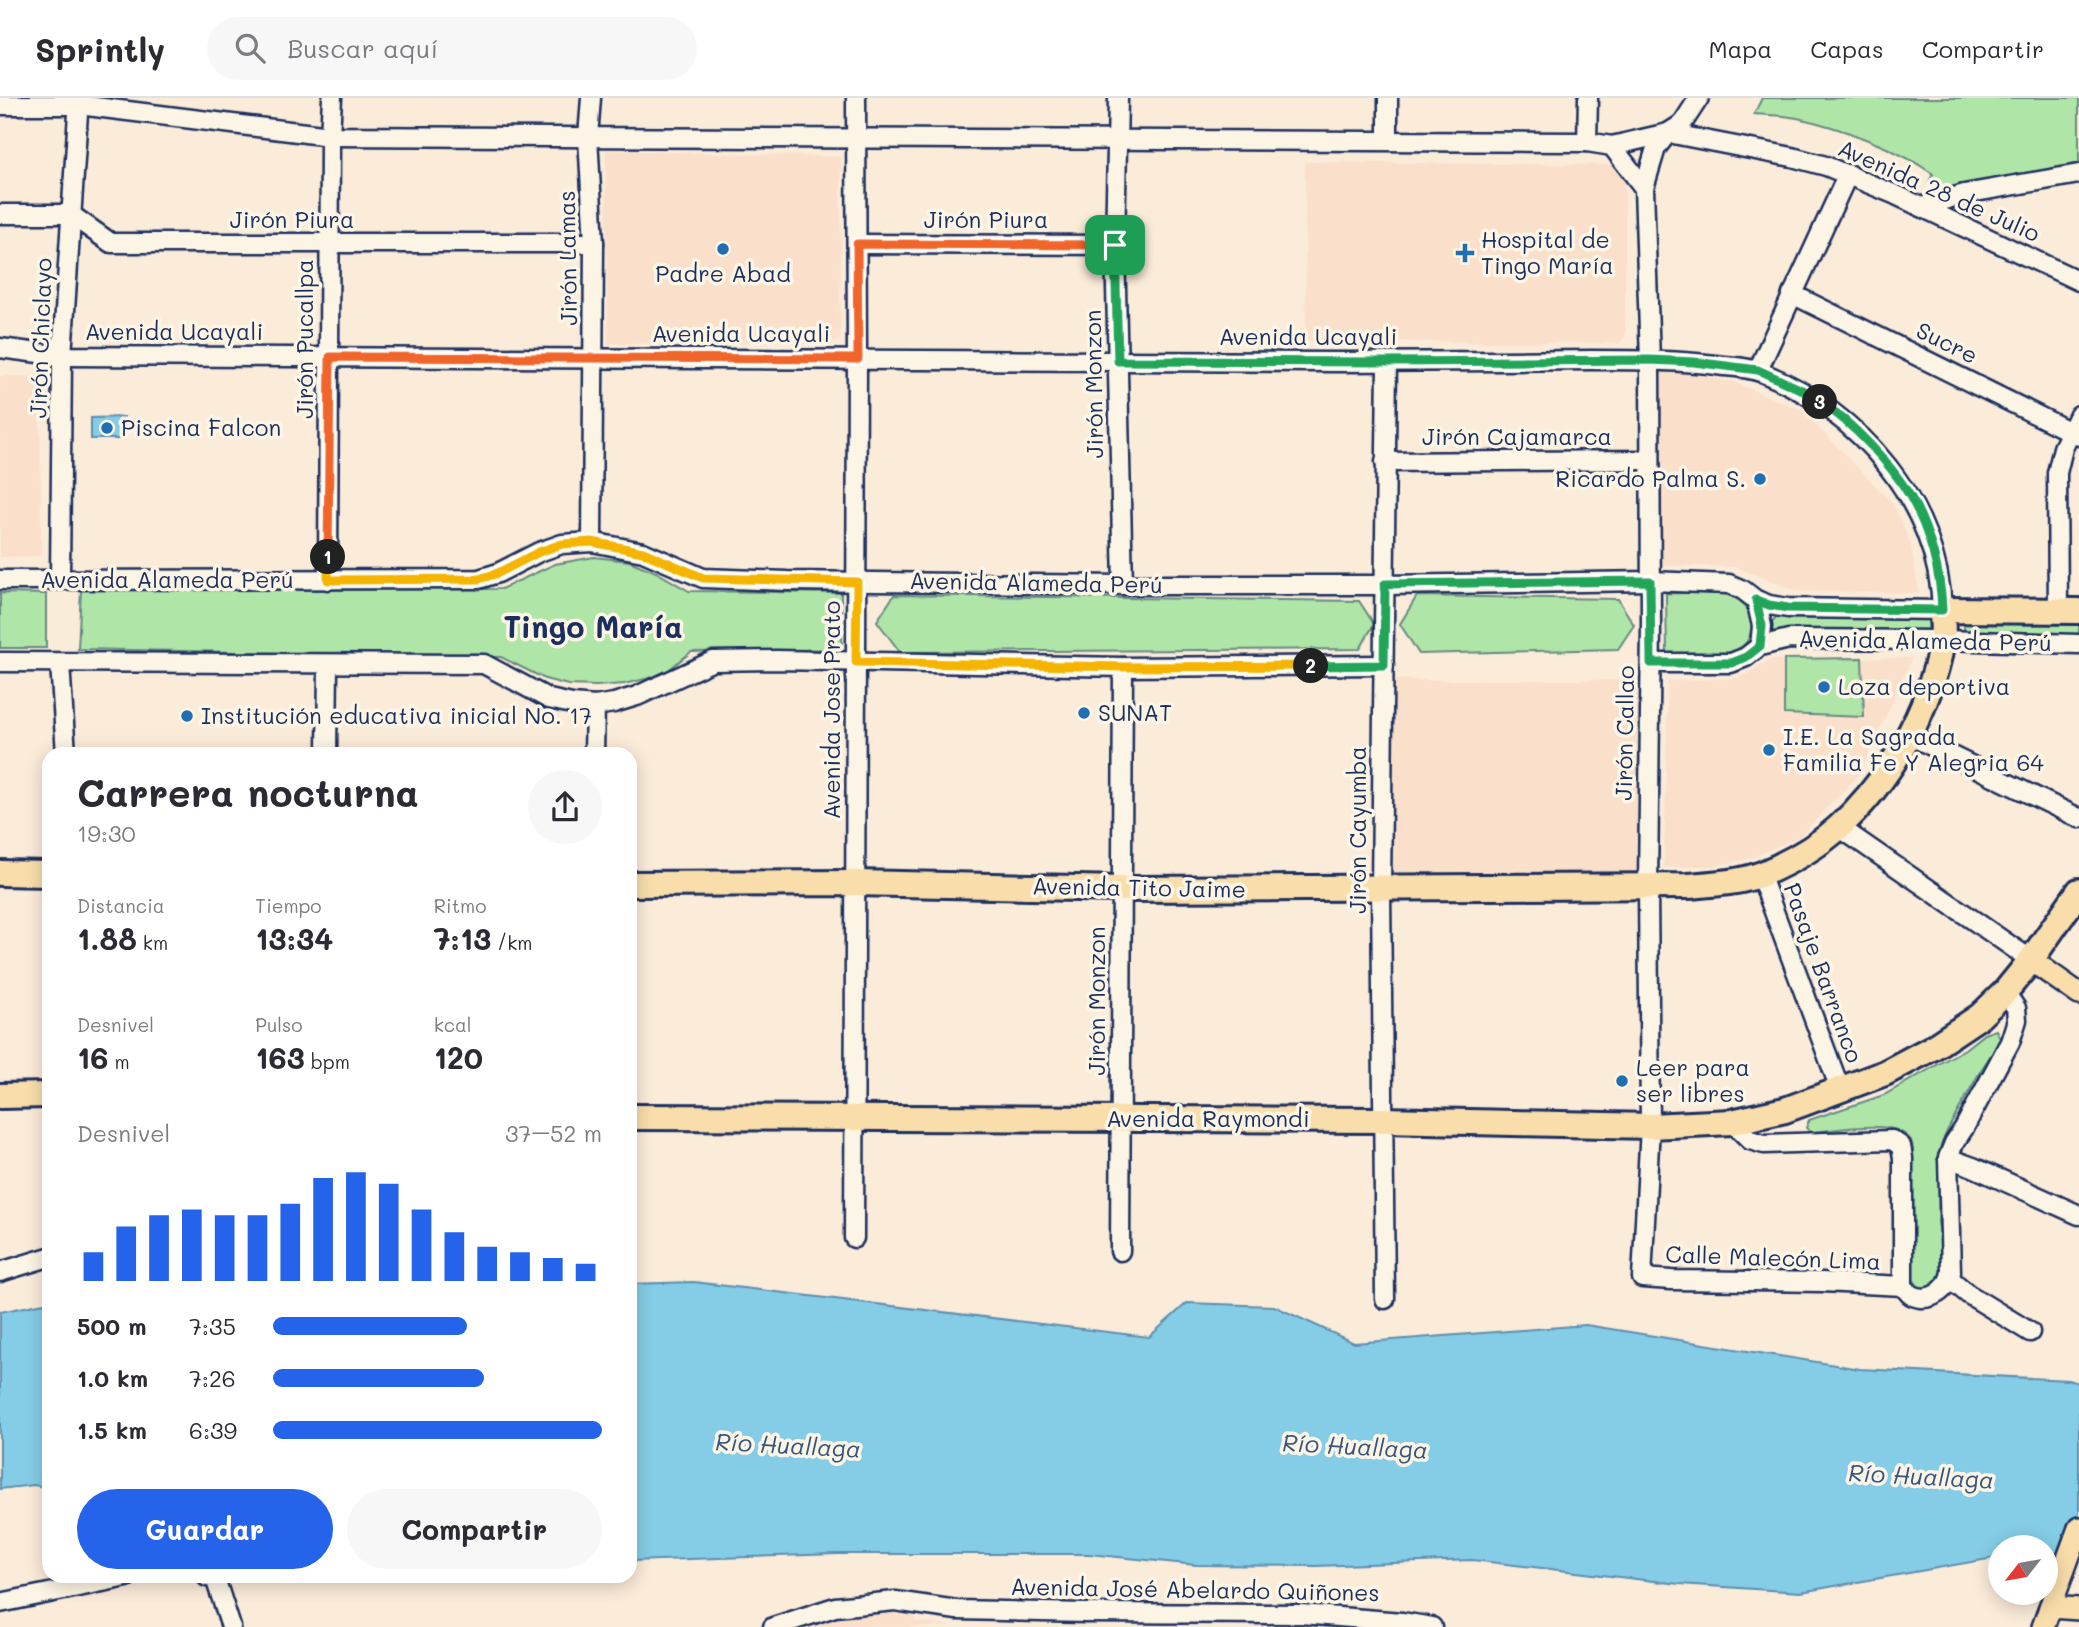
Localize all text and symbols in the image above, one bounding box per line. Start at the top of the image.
search box [207,17,697,80]
text: Sprintly [35,27,165,70]
icon: search [231,29,269,67]
text: Buscar aquí [287,31,438,65]
text: Mapa [1708,33,1772,64]
text: Capas [1810,33,1884,64]
text: Compartir [1922,33,2044,64]
street label: Avenida 28 de Julio [1834,132,2045,248]
street label: Jirón Lamas [551,190,583,326]
street label: Jirón Piura [230,204,354,234]
street label: Jirón Piura [924,204,1048,234]
pin [1085,215,1145,275]
place label: Hospital de Tingo María [1481,224,1614,280]
icon: arrive [1096,226,1134,264]
marker: Padre Abad [715,241,731,257]
marker: Hospital de Tingo María [1455,243,1475,263]
street label: Jirón Chiclayo [22,257,58,419]
place label: Padre Abad [655,258,791,288]
street label: Jirón Pucallpa [289,259,319,419]
street label: Jirón Monzon [1077,309,1109,459]
street label: Sucre [1912,314,1983,370]
street label: Avenida Ucayali [85,316,263,346]
street label: Avenida Ucayali [652,318,830,348]
street label: Avenida Ucayali [1219,321,1397,351]
pin: 3 [1802,384,1838,420]
text: 3 [1814,389,1825,414]
place label: Piscina Falcon [121,412,281,442]
marker: Piscina Falcon [99,420,115,436]
street label: Jirón Cajamarca [1422,421,1612,451]
place label: Ricardo Palma S. [1555,463,1746,493]
marker: Ricardo Palma S. [1752,471,1768,487]
pin: 1 [310,540,346,574]
text: 1 [323,544,332,569]
street label: Avenida Alameda Perú [40,564,294,594]
street label: Avenida Alameda Perú [909,565,1163,599]
street label: Avenida Jose Prato [816,601,846,819]
district label: Tingo María [503,606,683,646]
street label: Avenida Alameda Perú [1798,623,2052,657]
pin: 2 [1294,648,1328,684]
text: 2 [1305,653,1316,678]
street label: Jirón Callao [1608,665,1640,801]
place label: Loza deportiva [1838,671,2010,701]
marker: Loza deportiva [1816,679,1832,695]
place label: SUNAT [1098,697,1172,727]
place label: Institución educativa inicial No. 17 [201,700,592,730]
marker: SUNAT [1076,705,1092,721]
marker: Institución educativa inicial No. 17 [179,708,195,724]
place label: I.E. La Sagrada Familia Fe Y Alegria 64 [1783,721,2044,777]
marker: I.E. La Sagrada Familia Fe Y Alegria 64 [1761,742,1777,758]
street label: Jirón Cayumba [1342,746,1372,914]
text: Carrera nocturna [77,767,419,817]
button: share [528,770,602,844]
text: 19:30 [77,818,136,848]
street label: Avenida Tito Jaime [1032,870,1246,904]
street label: Pasaje Barranco [1777,879,1870,1067]
text: Distancia [77,893,165,918]
text: Tiempo [255,893,322,918]
text: Ritmo [434,893,486,918]
text: 1.88 [77,918,137,958]
text: 13:34 [255,918,333,958]
text: 7:13 [434,918,491,958]
street label: Jirón Monzon [1081,927,1111,1075]
text: km [137,930,168,955]
text: /km [491,930,532,955]
text: Desnivel [77,1012,154,1037]
text: Pulso [255,1012,303,1037]
text: kcal [434,1012,472,1037]
text: 16 [77,1037,108,1077]
text: 163 [255,1037,305,1077]
text: 120 [434,1037,483,1077]
text: m [108,1049,130,1074]
text: bpm [305,1049,350,1074]
place label: Leer para ser libres [1636,1052,1750,1108]
marker: Leer para ser libres [1614,1073,1630,1089]
street label: Avenida Raymondi [1106,1103,1310,1133]
text: Desnivel [77,1118,170,1148]
text: 37–52 m [505,1118,602,1148]
street label: Calle Malecón Lima [1665,1238,1881,1276]
text: 500 m [77,1311,147,1341]
text: 7:35 [189,1311,236,1341]
text: 1.0 km [77,1363,148,1393]
text: 7:26 [189,1363,236,1393]
text: 1.5 km [77,1415,147,1445]
text: 6:39 [189,1415,237,1445]
water label: Río Huallaga [714,1425,862,1464]
water label: Río Huallaga [1281,1426,1429,1465]
water label: Río Huallaga [1847,1456,1995,1495]
button: Guardar [77,1489,333,1569]
button: Compartir [347,1489,602,1569]
north arrow [1988,1535,2058,1605]
map controls [1988,1535,2058,1605]
street label: Avenida José Abelardo Quiñones [1010,1571,1380,1607]

